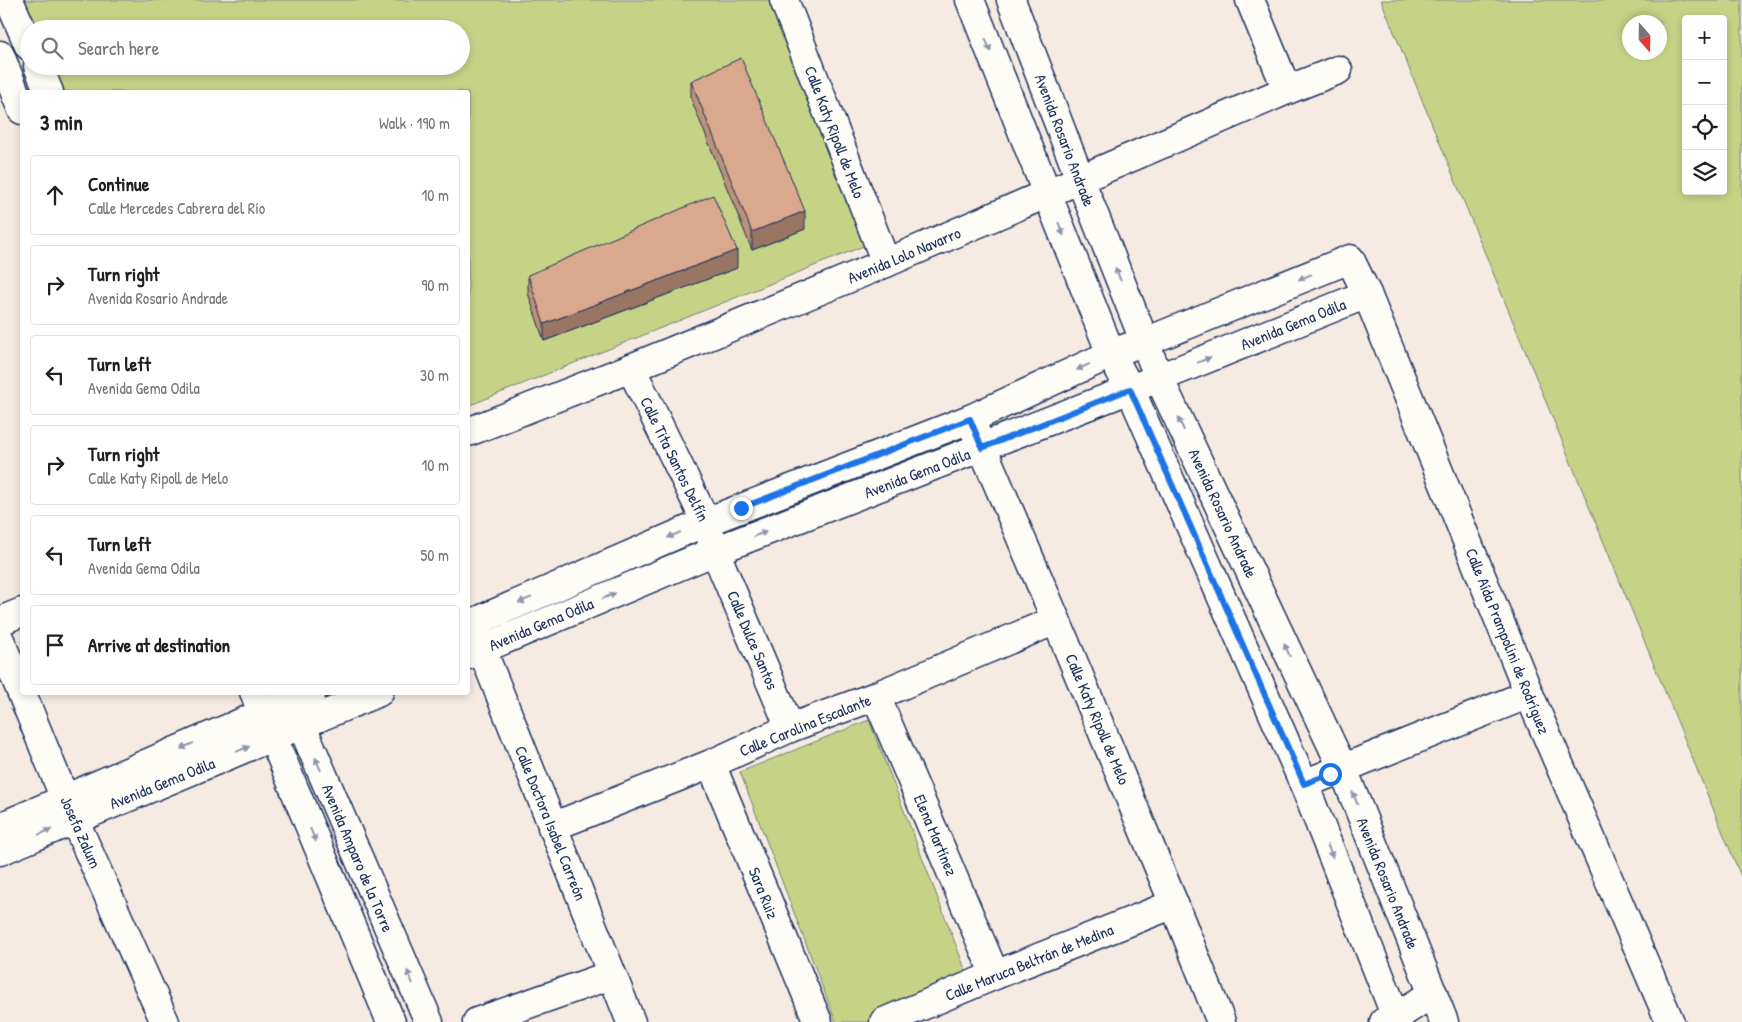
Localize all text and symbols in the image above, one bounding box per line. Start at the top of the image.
north arrow [1622,15,1667,60]
map controls [1682,15,1727,195]
button: + [1682,15,1727,60]
search box [20,20,470,75]
icon: search [38,34,66,62]
text: Search here [78,35,159,61]
one-way arrow [985,38,993,52]
button: − [1682,60,1727,105]
street label: Calle Katy Ripoll de Melo [800,63,871,202]
street label: Avenida Rosario Andrade [1030,71,1101,210]
button: locate [1682,105,1727,150]
text: 3 min [40,108,83,137]
text: Walk · 190 m [379,112,450,134]
button: layers [1682,150,1727,195]
text: Continue [88,171,149,197]
icon: ahead [41,181,69,209]
text: 10 m [421,184,449,206]
text: Calle Mercedes Cabrera del Río [88,197,265,219]
street label: Avenida Lolo Navarro [844,221,964,289]
one-way arrow [1058,222,1066,236]
text: Turn right [88,261,159,287]
one-way arrow [1114,267,1121,282]
icon: right [41,271,69,299]
one-way arrow [1297,273,1312,281]
text: 90 m [421,274,449,296]
text: Avenida Rosario Andrade [88,287,228,309]
street label: Avenida Gema Odila [1237,293,1349,355]
text: Turn left [88,351,151,377]
one-way arrow [1197,355,1211,363]
icon: left [41,361,69,389]
one-way arrow [1076,363,1090,371]
text: 30 m [420,364,449,386]
text: Avenida Gema Odila [88,377,200,399]
street label: Calle Tita Santos Delfín [635,393,715,525]
one-way arrow [1176,417,1184,431]
text: Turn right [88,441,159,467]
street label: Avenida Gema Odila [861,443,973,503]
street label: Avenida Rosario Andrade [1183,445,1263,582]
icon: right [41,451,69,479]
text: 10 m [421,454,449,476]
text: Calle Katy Ripoll de Melo [88,467,228,489]
route end [730,497,753,520]
one-way arrow [753,530,768,538]
text: Turn left [88,531,151,557]
one-way arrow [667,532,681,540]
icon: left [41,541,69,569]
text: 50 m [421,544,449,566]
street label: Calle Aída Prampolini de Rodríguez [1461,545,1556,737]
text: Avenida Gema Odila [88,557,200,579]
street label: Calle Dulce Santos [722,587,784,693]
one-way arrow [602,591,616,599]
street label: Avenida Gema Odila [485,592,597,656]
one-way arrow [518,596,532,604]
icon: arrive [41,631,69,659]
text: Arrive at destination [88,632,230,658]
one-way arrow [1283,643,1291,657]
street label: Calle Katy Ripoll de Melo [1060,650,1136,788]
street label: Calle Carolina Escalante [736,688,875,761]
street label: Calle Doctora Isabel Carreón [510,742,592,904]
one-way arrow [180,743,194,751]
one-way arrow [236,745,251,753]
street label: Avenida Gema Odila [106,752,218,814]
one-way arrow [313,757,321,771]
route start [1319,763,1342,786]
street label: Avenida Amparo de la Torre [317,781,399,936]
one-way arrow [1351,790,1359,805]
street label: Elena Martínez [909,791,963,879]
street label: Josefa Zalum [55,793,107,872]
street label: Avenida Rosario Andrade [1352,814,1425,953]
one-way arrow [38,827,52,835]
one-way arrow [309,828,317,842]
one-way arrow [1326,844,1334,859]
street label: Sara Ruiz [744,864,784,922]
street label: Calle Maruca Beltrán de Medina [942,918,1116,1006]
one-way arrow [405,970,413,984]

